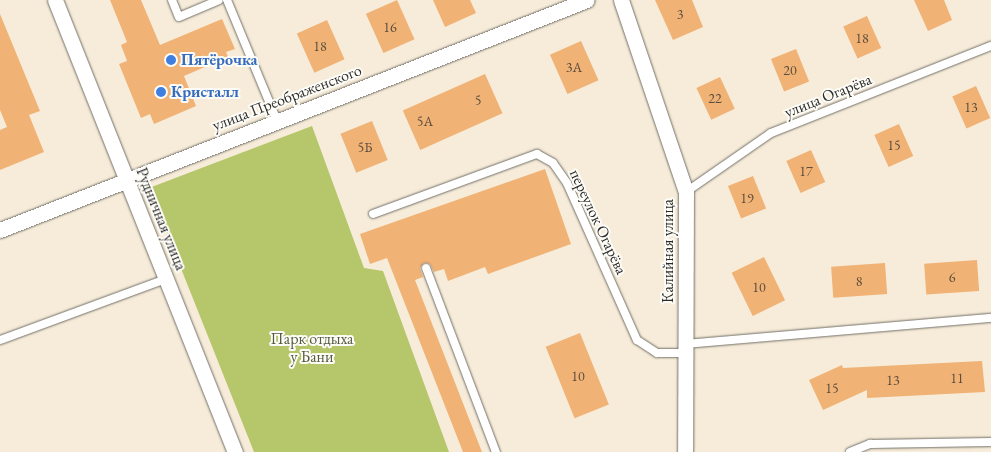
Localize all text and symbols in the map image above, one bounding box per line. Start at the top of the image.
house number: 3 [677,6,683,22]
house number: 16 [383,19,397,35]
house number: 18 [855,30,869,46]
house number: 18 [313,38,327,54]
place label: Пятёрочка [181,50,258,70]
marker: Пятёрочка [165,54,177,66]
house number: 3А [566,59,582,75]
street label: улица Преображенского [210,61,364,135]
house number: 20 [783,62,797,78]
street label: улица Огарёва [782,70,874,122]
place label: Кристалл [171,82,239,102]
marker: Кристалл [155,86,167,98]
house number: 22 [708,90,722,106]
house number: 5 [475,92,481,108]
house number: 13 [964,99,978,115]
house number: 5А [417,113,433,129]
house number: 15 [887,137,901,153]
house number: 5Б [358,139,372,155]
house number: 17 [799,163,813,179]
street label: Рудничная улица [132,165,190,273]
street label: переулок Огарёва [565,166,631,278]
house number: 19 [740,190,754,206]
street label: Калийная улица [658,199,678,303]
house number: 6 [949,269,955,285]
house number: 8 [856,273,862,289]
house number: 10 [752,279,766,295]
park label: Парк отдыха у Бани [271,329,353,367]
house number: 10 [571,368,585,384]
house number: 11 [950,370,964,386]
house number: 13 [886,372,900,388]
house number: 15 [825,380,839,396]

